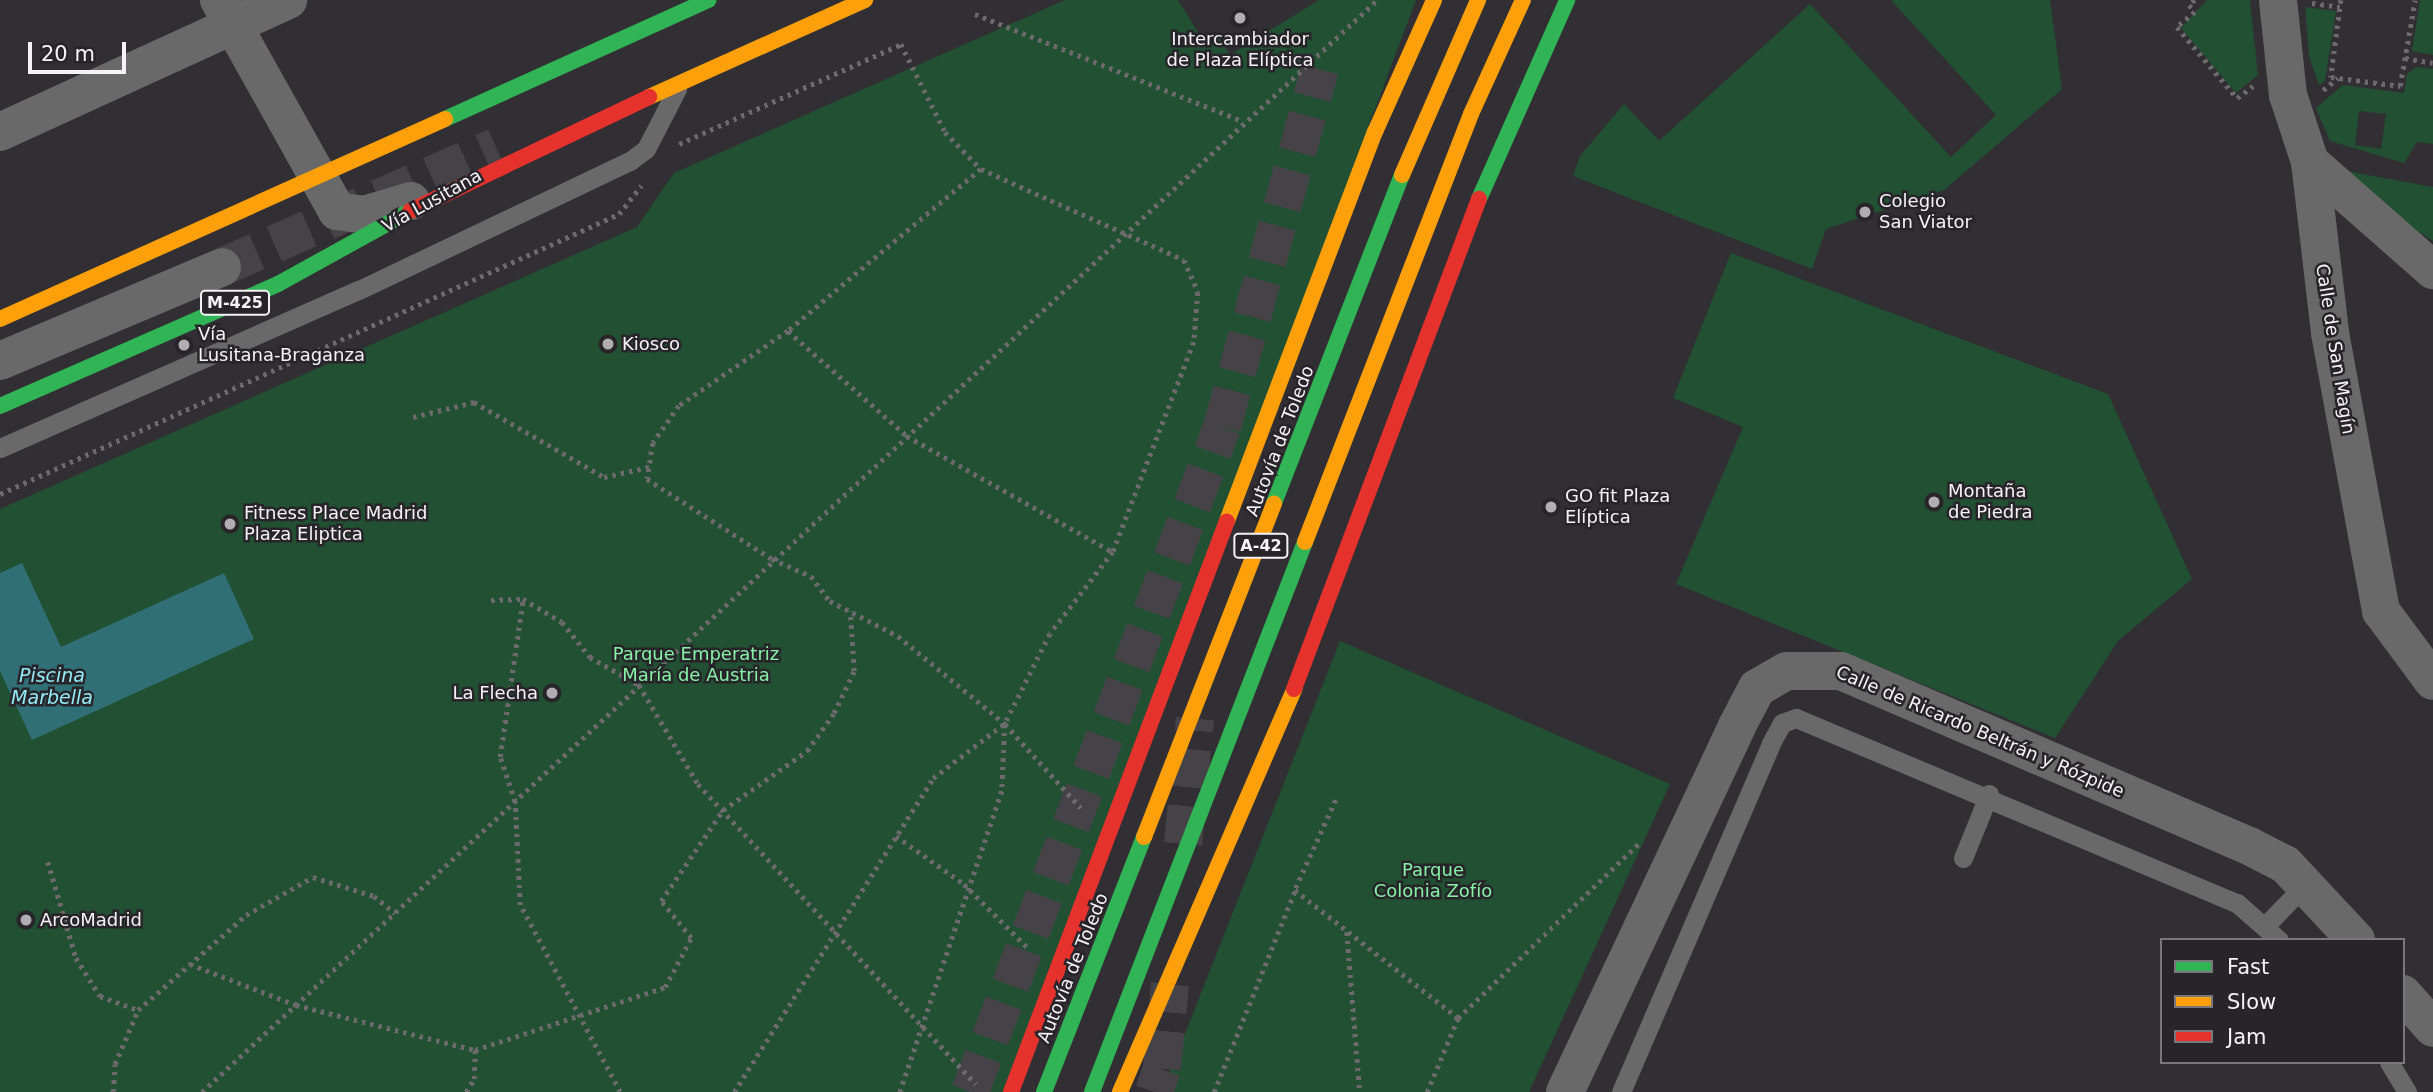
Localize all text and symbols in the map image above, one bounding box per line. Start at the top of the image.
marker: Intercambiador de Plaza Elíptica [1232,10,1248,26]
scale bar [32,28,130,72]
place label: Intercambiador de Plaza Elíptica [1166,29,1314,72]
text: 20 m [41,42,95,66]
street label: Vía Lusitana [379,165,485,237]
place label: Colegio San Viator [1879,191,1972,234]
marker: Colegio San Viator [1857,204,1873,220]
street label: Calle de San Magín [2311,262,2359,436]
road number: M-425 [200,290,270,316]
place label: Vía Lusitana-Braganza [198,324,365,366]
place label: Kiosco [622,333,680,355]
marker: Kiosco [600,336,616,352]
marker: Vía Lusitana-Braganza [176,337,192,353]
street label: Autovía de Toledo [1241,362,1319,520]
place label: Montaña de Piedra [1948,481,2033,524]
place label: GO fit Plaza Elíptica [1565,486,1670,528]
marker: Montaña de Piedra [1926,494,1942,510]
marker: GO fit Plaza Elíptica [1543,499,1559,515]
place label: Fitness Place Madrid Plaza Eliptica [244,503,427,546]
marker: Fitness Place Madrid Plaza Eliptica [222,516,238,532]
road number: A-42 [1233,534,1289,558]
park label: Parque Emperatriz María de Austria [613,644,779,686]
street label: Calle de Ricardo Beltrán y Rózpide [1833,661,2127,803]
water label: Piscina Marbella [11,665,93,709]
place label: La Flecha [452,682,538,704]
marker: La Flecha [544,685,560,701]
park label: Parque Colonia Zofío [1374,860,1492,903]
street label: Autovía de Toledo [1033,890,1113,1046]
place label: ArcoMadrid [40,909,142,931]
marker: ArcoMadrid [18,912,34,928]
legend [2160,938,2405,1064]
text: Fast [2227,955,2269,979]
text: Slow [2227,990,2276,1014]
text: Jam [2227,1025,2267,1049]

